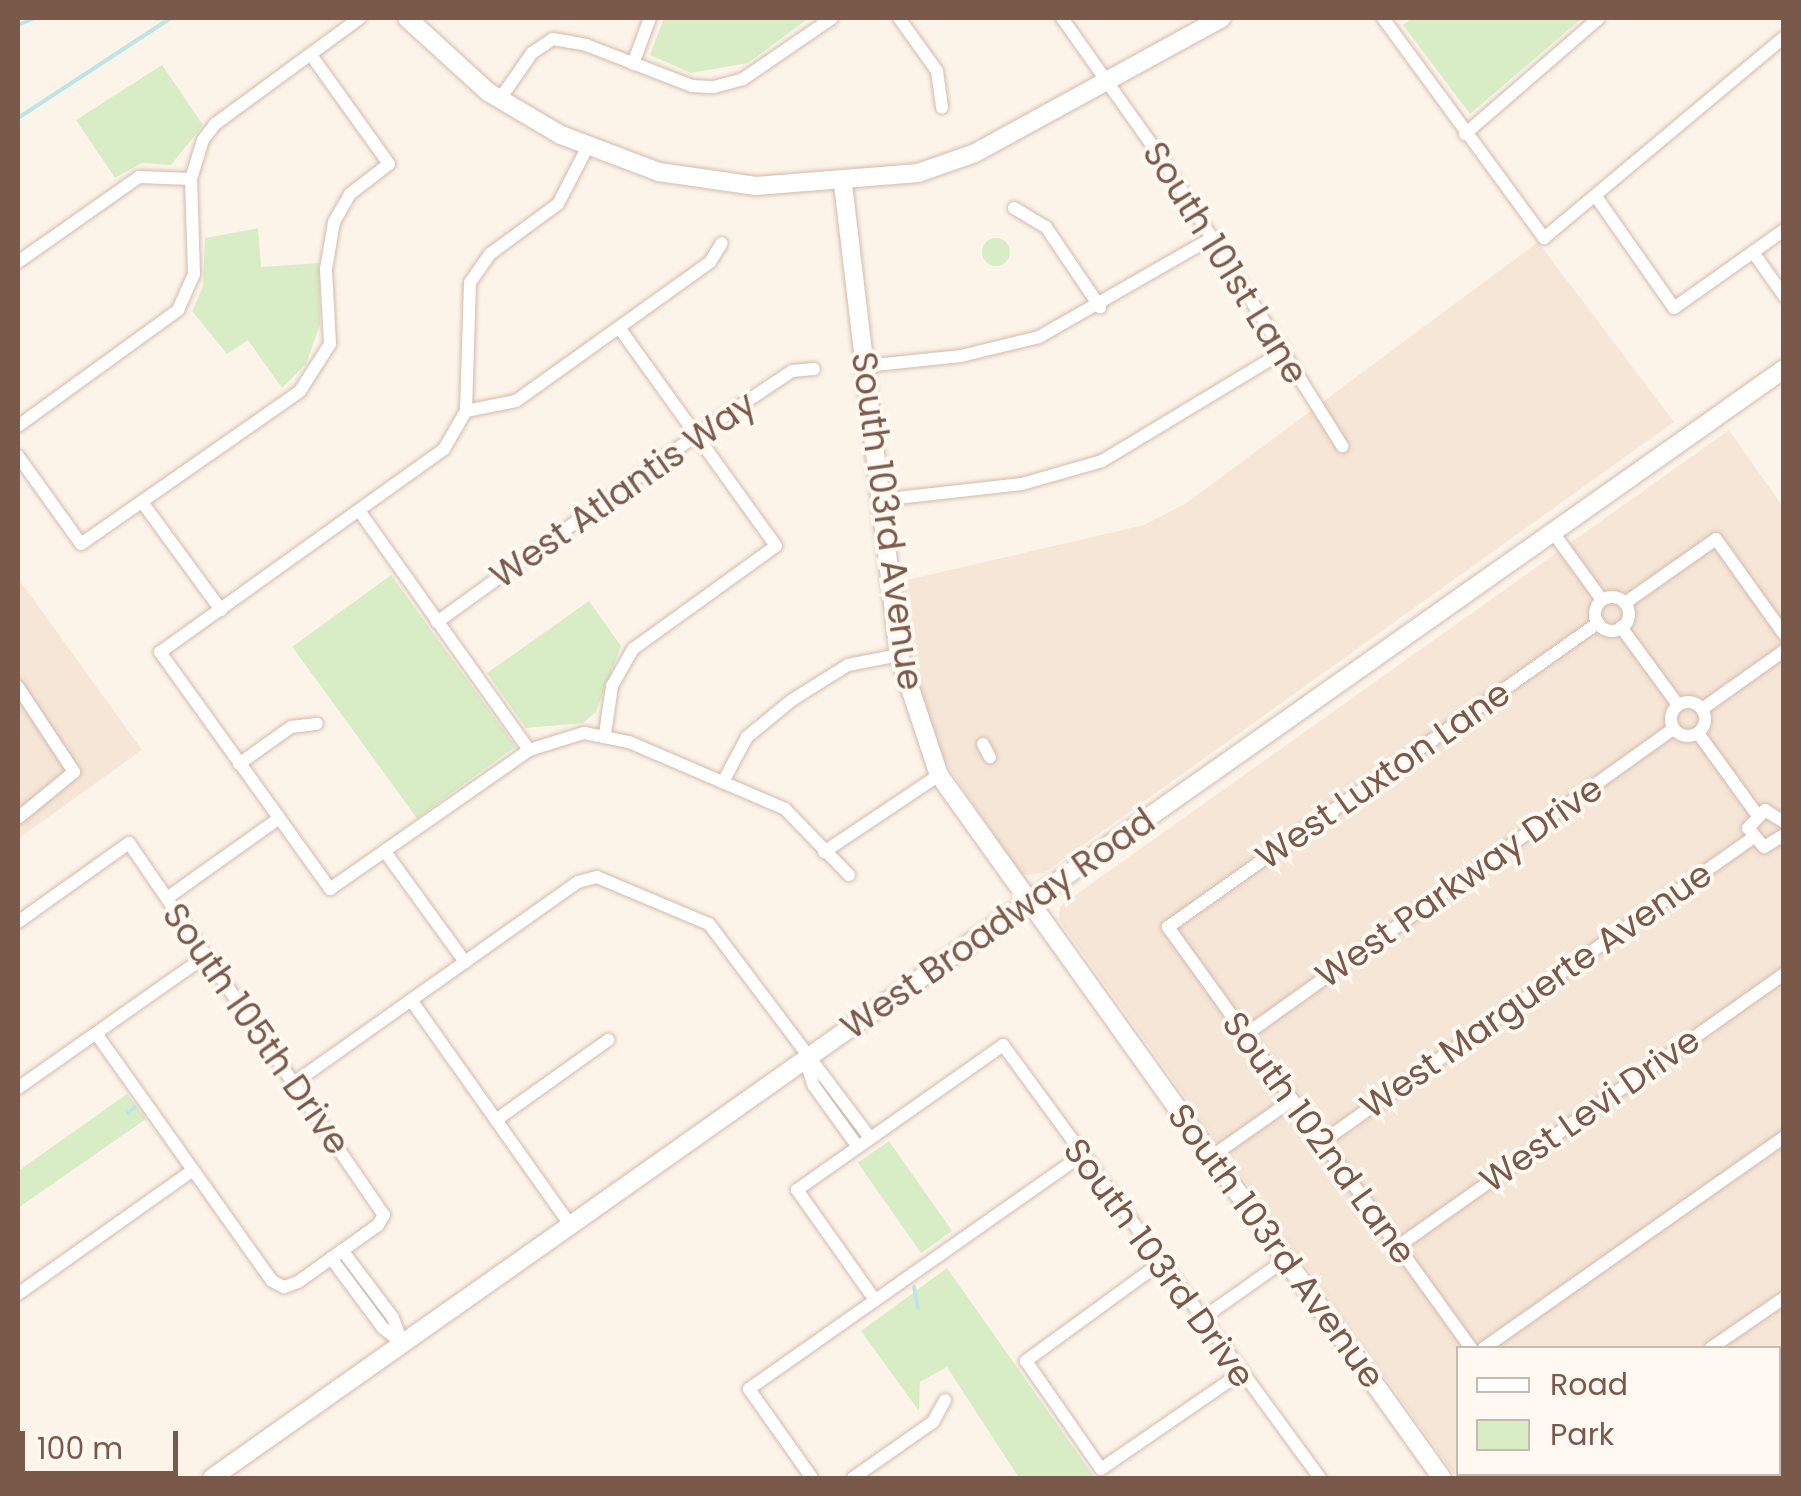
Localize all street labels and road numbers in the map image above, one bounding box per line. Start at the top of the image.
street label: South 101st Lane [1134,134,1316,392]
street label: South 103rd Avenue [842,349,932,693]
street label: West Atlantis Way [482,383,764,597]
street label: West Luxton Lane [1248,672,1518,878]
street label: West Parkway Drive [1308,767,1610,997]
street label: West Broadway Road [833,800,1163,1048]
street label: West Marguerte Avenue [1352,853,1720,1127]
street label: South 105th Drive [154,895,358,1163]
street label: South 102nd Lane [1213,1004,1425,1272]
street label: West Levi Drive [1472,1019,1708,1201]
street label: South 103rd Avenue [1159,1096,1393,1396]
street label: South 103rd Drive [1055,1130,1263,1396]

